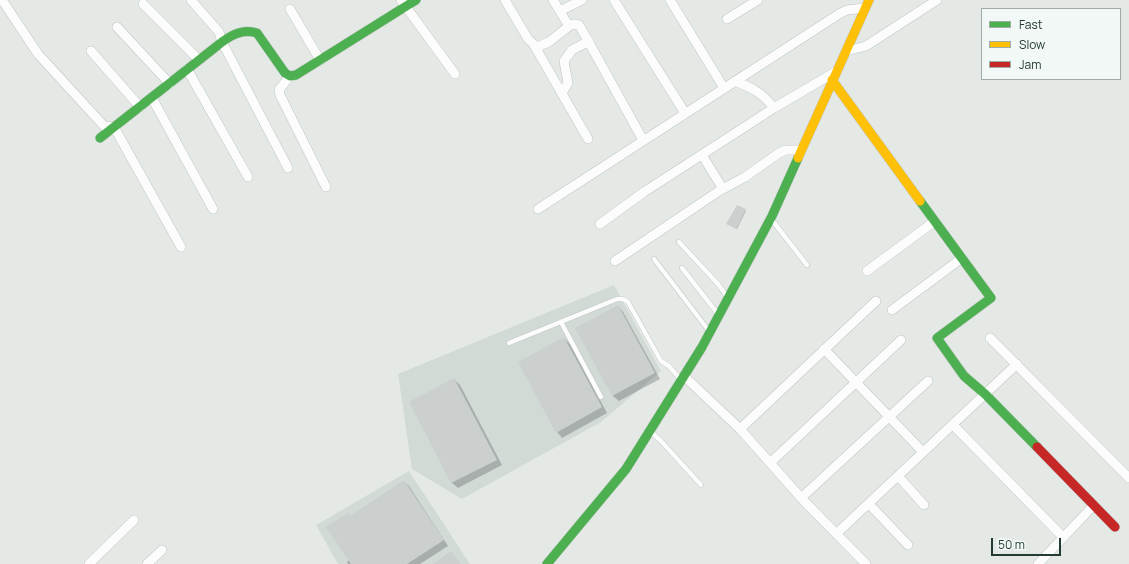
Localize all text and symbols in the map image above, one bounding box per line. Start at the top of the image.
legend [981,8,1121,80]
text: Fast [1019,16,1043,33]
text: Slow [1019,36,1045,53]
text: Jam [1019,56,1041,73]
scale bar [993,530,1063,556]
text: 50 m [998,536,1025,553]

